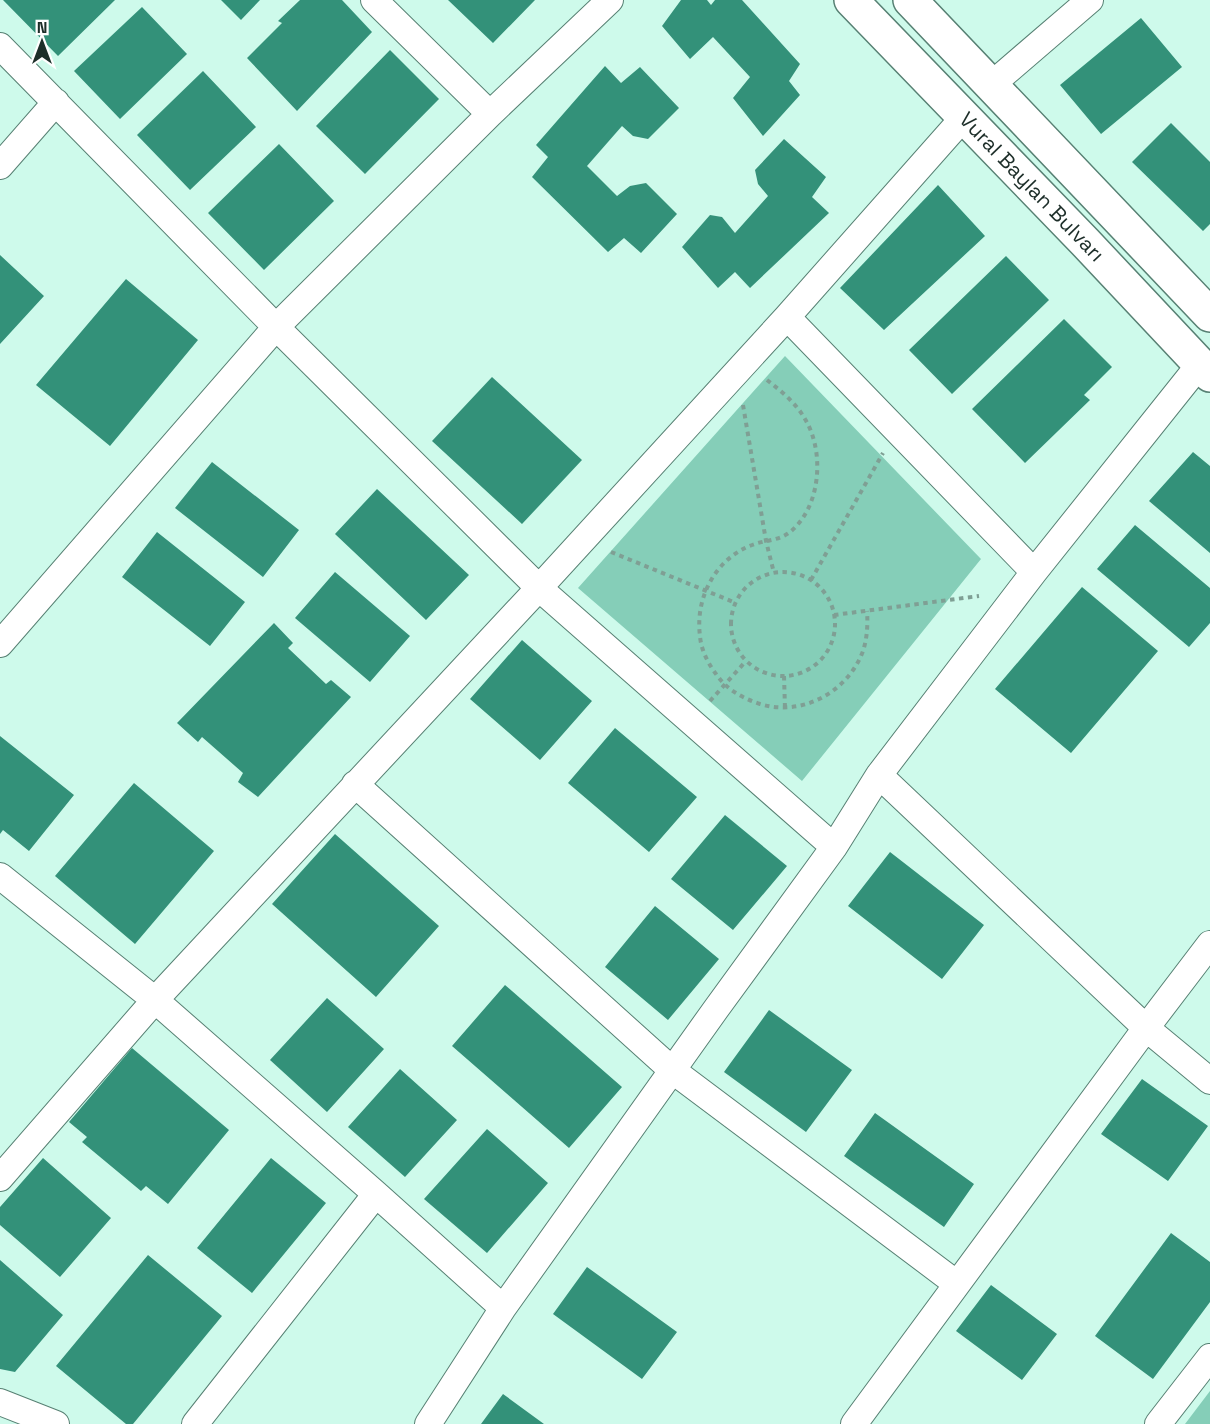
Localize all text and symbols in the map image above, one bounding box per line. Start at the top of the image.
north arrow [12,12,72,72]
text: N [37,17,47,38]
street label: Vural Baylan Bulvarı [954,106,1111,267]

